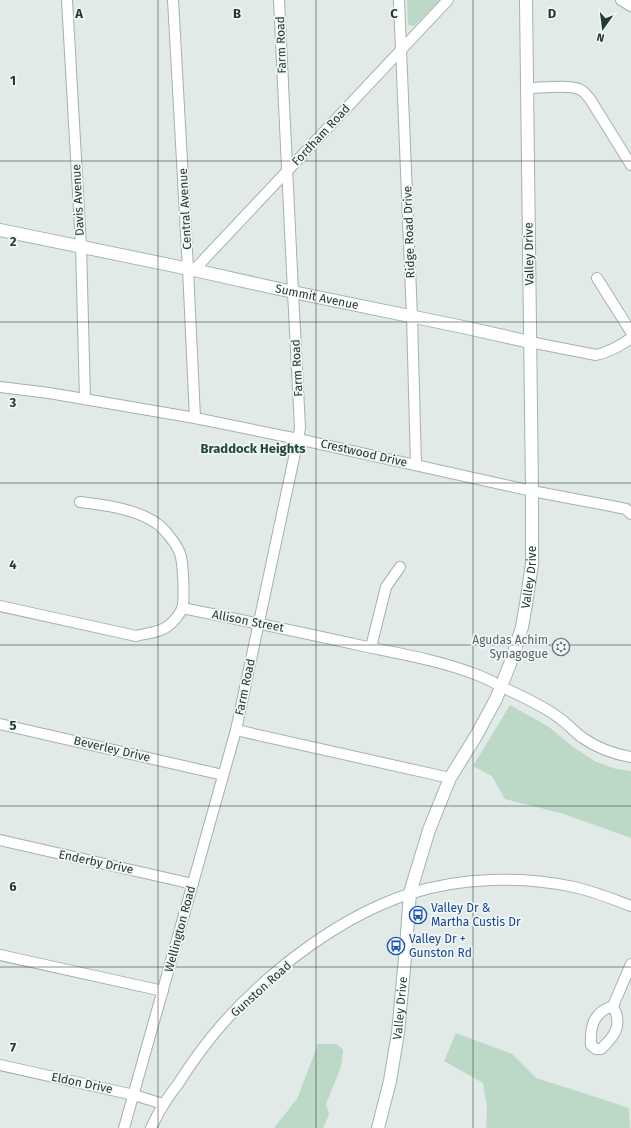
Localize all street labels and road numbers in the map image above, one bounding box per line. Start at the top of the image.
street label: Farm Road [273,16,289,74]
street label: Fordham Road [289,101,353,169]
street label: Davis Avenue [69,164,87,236]
street label: Central Avenue [176,168,194,250]
street label: Ridge Road Drive [400,185,418,279]
street label: Valley Drive [521,222,537,286]
street label: Summit Avenue [274,281,360,312]
street label: Farm Road [289,339,305,397]
street label: Crestwood Drive [319,436,409,470]
street label: Valley Drive [518,546,539,610]
street label: Allison Street [211,607,286,635]
street label: Farm Road [232,657,258,717]
street label: Beverley Drive [72,733,152,765]
street label: Enderby Drive [57,847,135,877]
street label: Wellington Road [162,884,198,974]
street label: Gunston Road [228,958,294,1020]
street label: Valley Drive [390,976,410,1041]
street label: Eldon Drive [50,1070,114,1096]

